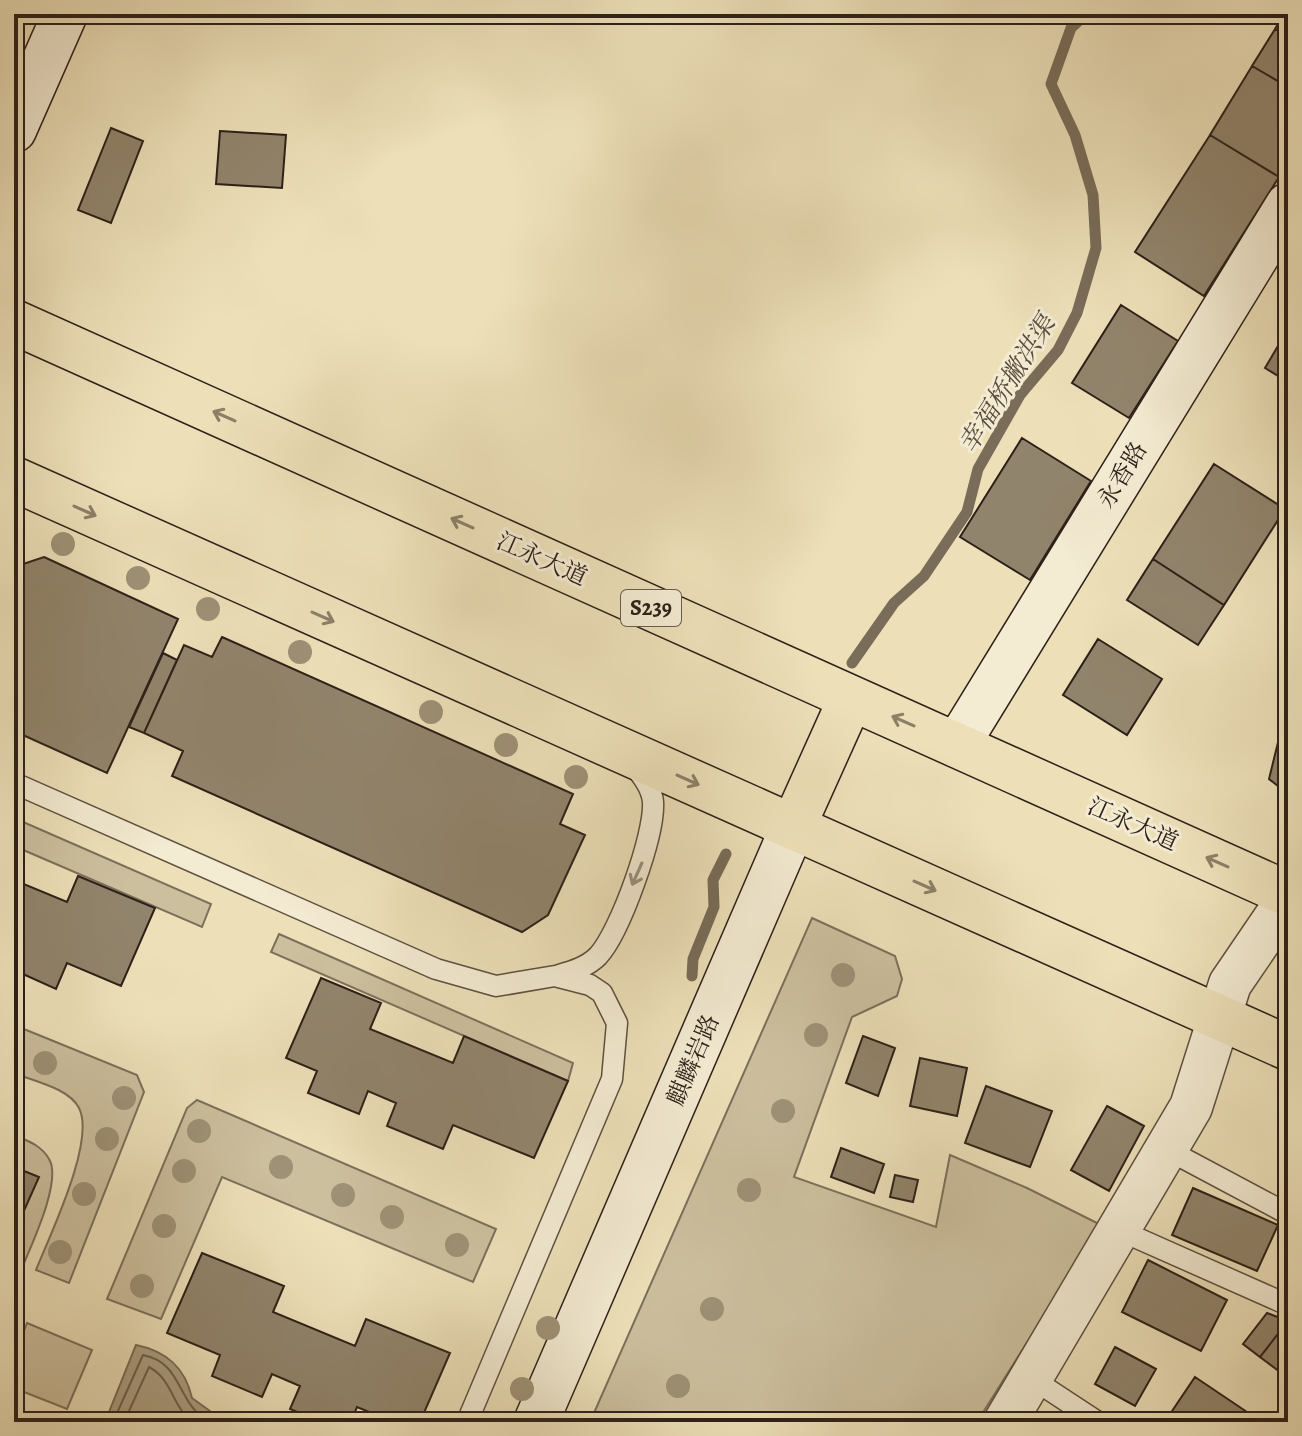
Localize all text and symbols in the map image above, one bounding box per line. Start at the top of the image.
water label: 幸福桥撇洪渠 [951,306,1065,459]
one-way arrow [213,408,237,423]
street label: 永香路 [1090,436,1154,514]
one-way arrow [73,504,97,519]
one-way arrow [450,514,474,529]
street label: 江永大道 [492,525,592,593]
road number: S239 [621,590,681,626]
one-way arrow [310,610,334,625]
one-way arrow [891,713,916,728]
one-way arrow [676,773,700,788]
street label: 江永大道 [1083,790,1183,858]
one-way arrow [1205,854,1229,869]
one-way arrow [629,862,644,886]
one-way arrow [912,880,937,895]
street label: 麒麟岩路 [660,1010,726,1110]

